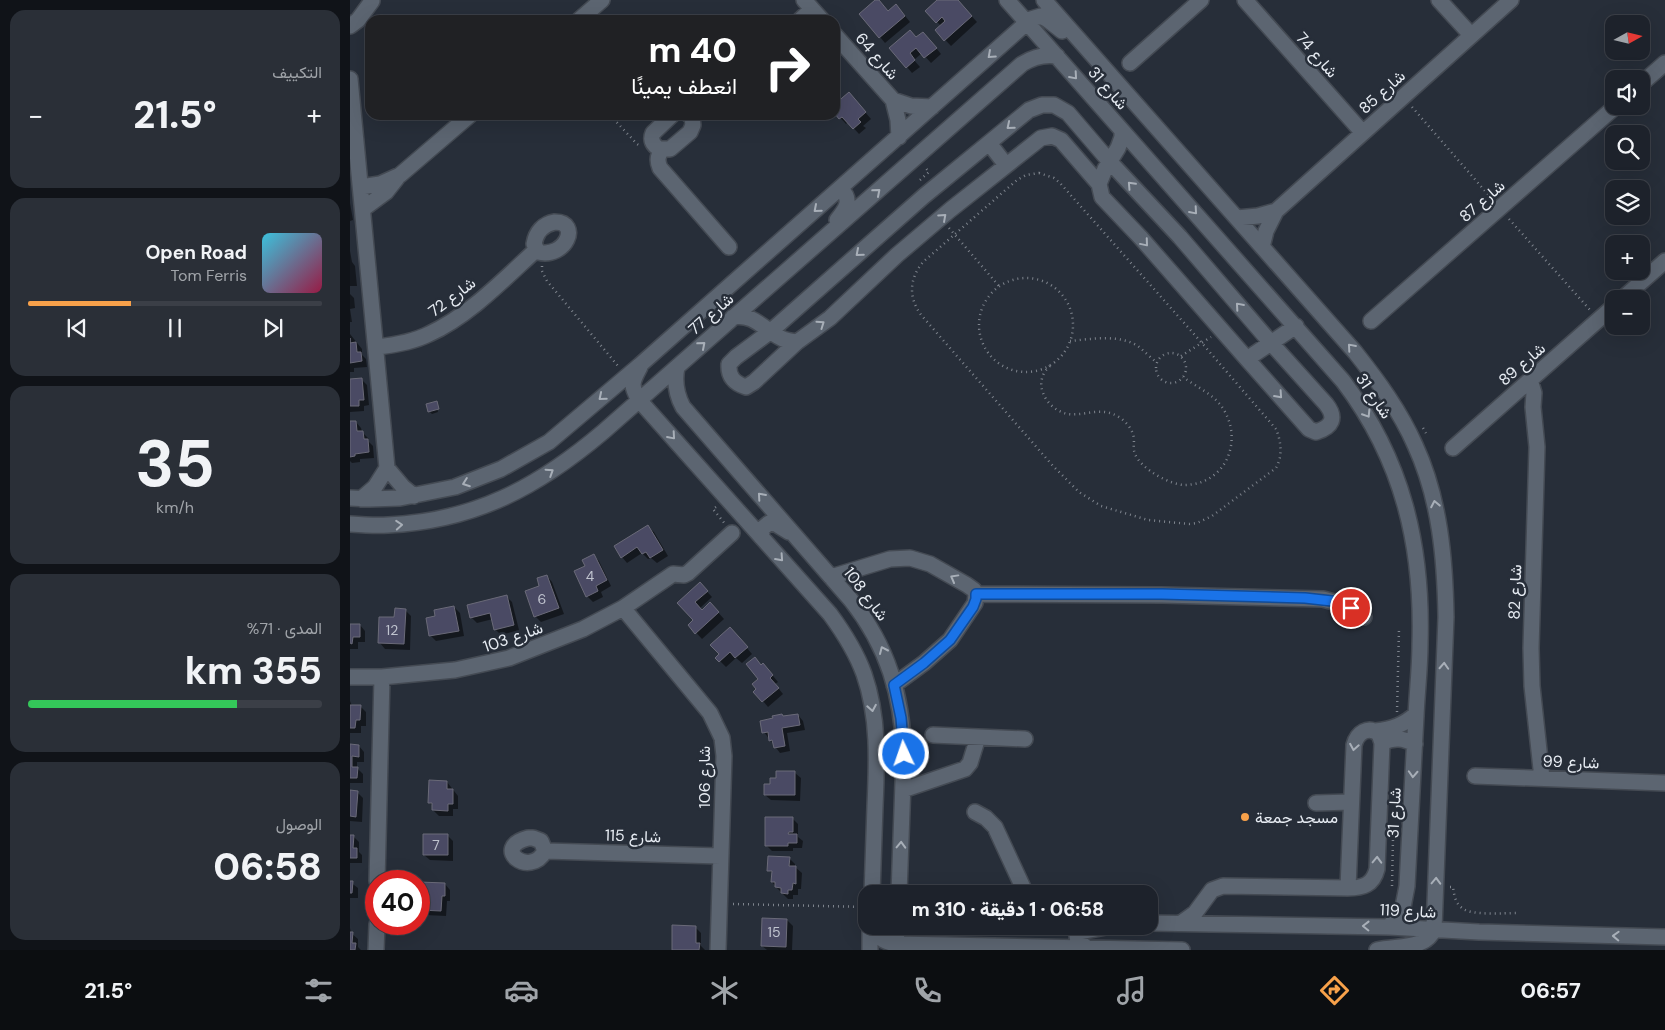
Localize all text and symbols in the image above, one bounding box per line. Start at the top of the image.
north arrow [1605,15,1650,60]
map controls [1605,15,1650,335]
text: 40 m [648,27,737,73]
street label: شارع 64 [850,28,903,85]
street label: شارع 74 [1291,28,1343,83]
icon: right [755,35,820,100]
one-way arrow [987,49,996,58]
text: التكييف [272,62,322,83]
street label: شارع 31 [1083,62,1133,115]
street label: شارع 85 [1354,65,1410,119]
one-way arrow [1069,70,1077,79]
button: sound [1605,70,1650,115]
text: انعطف يمينًا [631,72,737,101]
text: 21.5° [133,90,217,140]
text: − [28,97,43,134]
text: + [307,97,322,134]
one-way arrow [1007,120,1016,128]
button: search [1605,125,1650,170]
street label: شارع 87 [1455,175,1510,227]
button: layers [1605,180,1650,225]
one-way arrow [1128,181,1137,190]
one-way arrow [871,189,880,198]
one-way arrow [813,203,822,212]
one-way arrow [1188,205,1197,214]
one-way arrow [937,213,946,222]
button: + [1605,235,1650,280]
one-way arrow [1140,237,1148,246]
text: Open Road [145,240,247,265]
one-way arrow [856,248,865,257]
text: Tom Ferris [170,265,247,286]
street label: شارع 72 [424,272,480,322]
street label: شارع 77 [684,289,739,340]
button: − [1605,290,1650,335]
one-way arrow [1237,303,1245,312]
icon: previous [63,314,91,342]
icon: pause [161,314,189,342]
icon: next [259,314,287,342]
one-way arrow [815,321,825,330]
street label: شارع 89 [1494,338,1551,391]
one-way arrow [696,342,705,351]
one-way arrow [1348,344,1357,353]
street label: شارع 31 [1350,369,1397,423]
one-way arrow [1273,389,1282,398]
one-way arrow [599,391,608,400]
one-way arrow [1360,409,1370,418]
text: 35 [135,422,215,506]
one-way arrow [666,431,675,440]
one-way arrow [545,469,554,478]
one-way arrow [462,477,471,487]
one-way arrow [758,492,767,501]
text: km/h [156,497,194,518]
one-way arrow [1430,500,1441,509]
one-way arrow [395,519,403,530]
one-way arrow [774,552,783,561]
street label: شارع 108 [838,563,893,626]
street label: شارع 82 [1504,564,1527,620]
house number: 4 [586,567,595,585]
one-way arrow [950,574,959,584]
pin [1330,587,1372,629]
house number: 6 [538,590,546,608]
icon: arrive [1337,594,1365,622]
street label: شارع 103 [480,617,546,658]
text: المدى · 71% [247,618,322,639]
house number: 12 [386,621,398,639]
text: 355 km [185,646,322,696]
one-way arrow [878,646,889,655]
one-way arrow [1438,662,1449,670]
one-way arrow [867,704,877,713]
position arrow [877,727,929,779]
one-way arrow [1350,743,1360,752]
street label: شارع 106 [694,746,716,808]
street label: شارع 99 [1542,751,1600,774]
one-way arrow [1408,770,1419,778]
street label: شارع 31 [1382,787,1407,839]
place label: مسجد جمعة [1255,807,1338,828]
marker: مسجد جمعة [1239,811,1251,823]
text: الوصول [276,814,322,835]
street label: شارع 115 [605,825,661,848]
house number: 7 [432,836,440,854]
one-way arrow [895,841,906,849]
text: 06:58 [213,842,322,892]
one-way arrow [1372,855,1383,863]
speed limit sign: 40 [365,870,430,935]
one-way arrow [1430,876,1441,884]
text: 06:58 · 1 دقيقة · 310 m [912,897,1104,922]
street label: شارع 119 [1379,899,1437,924]
one-way arrow [1362,921,1370,931]
house number: 15 [768,923,780,941]
one-way arrow [1612,930,1620,941]
icon: filters [301,973,336,1008]
icon: car [504,973,539,1008]
icon: climate [707,973,742,1008]
icon: phone [910,973,945,1008]
icon: music [1114,973,1149,1008]
icon: directions [1317,973,1352,1008]
text: 21.5° [84,976,132,1005]
text: 06:57 [1520,976,1581,1005]

